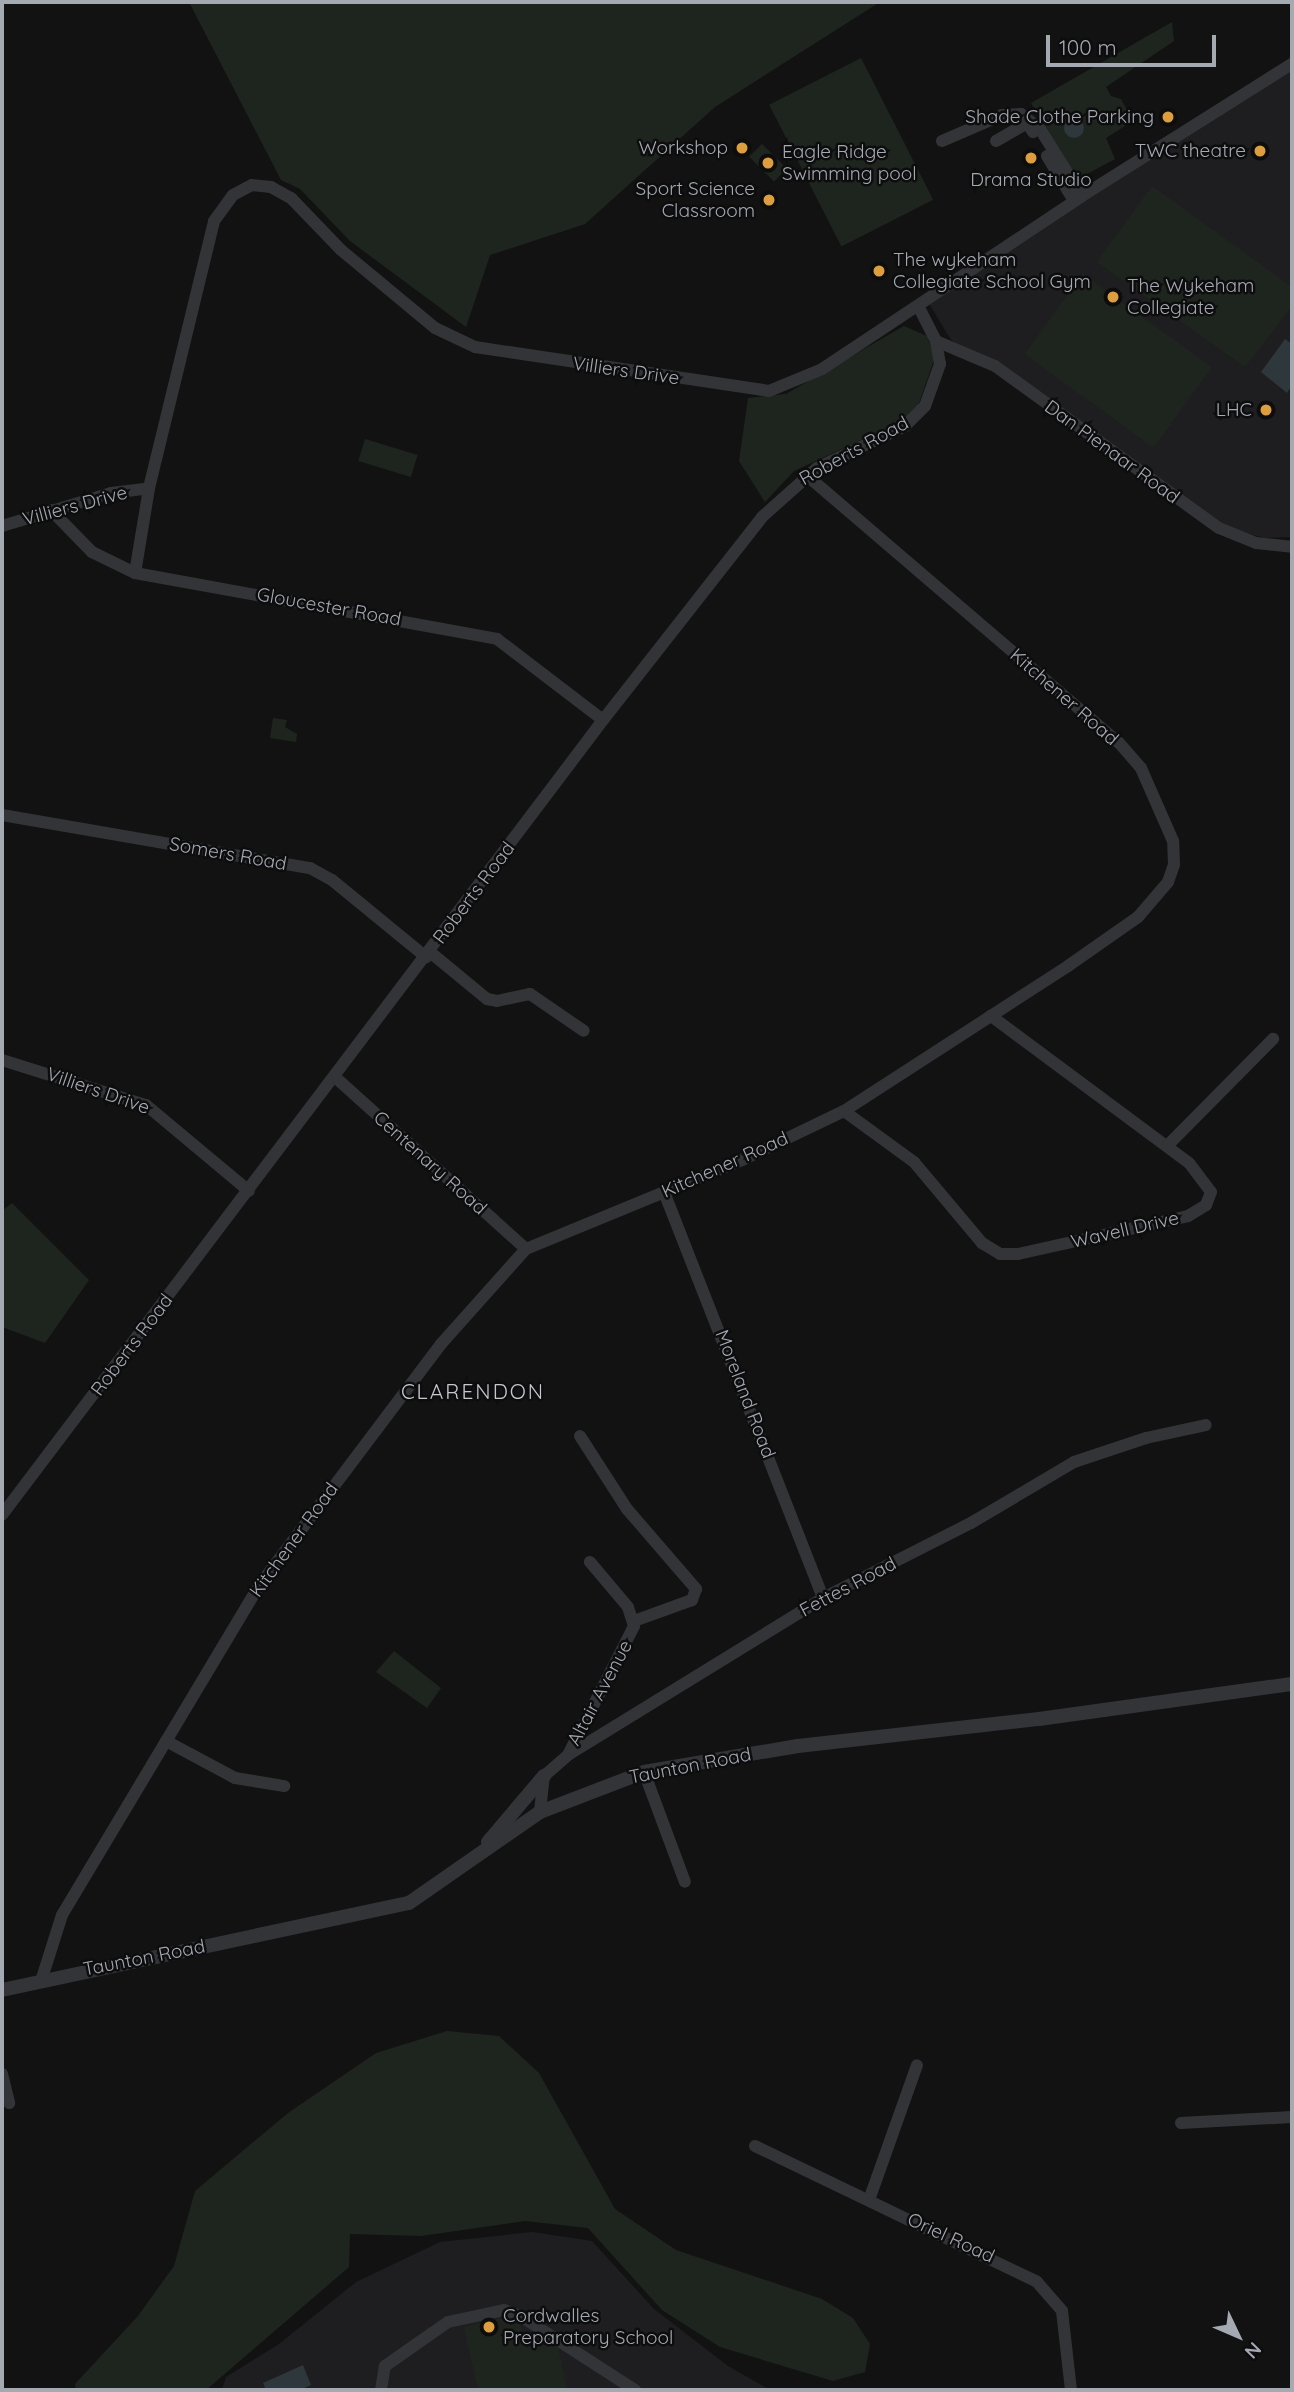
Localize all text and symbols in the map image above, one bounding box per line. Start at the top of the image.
scale bar [1049,21,1219,65]
text: 100 m [1059,34,1117,60]
place label: Shade Clothe Parking [965,106,1154,128]
marker: Shade Clothe Parking [1160,109,1176,125]
place label: Workshop [638,137,728,159]
marker: Workshop [734,140,750,156]
place label: TWC theatre [1135,140,1246,162]
place label: Eagle Ridge Swimming pool [782,141,917,185]
marker: TWC theatre [1252,143,1268,159]
marker: Drama Studio [1023,150,1039,166]
marker: Eagle Ridge Swimming pool [760,155,776,171]
place label: Drama Studio [970,169,1092,191]
place label: Sport Science Classroom [636,178,755,222]
marker: Sport Science Classroom [761,192,777,208]
place label: The wykeham Collegiate School Gym [893,249,1091,293]
marker: The wykeham Collegiate School Gym [871,263,887,279]
place label: The Wykeham Collegiate [1127,275,1254,319]
marker: The Wykeham Collegiate [1105,289,1121,305]
street label: Villiers Drive [571,352,681,390]
street label: Dan Pienaar Road [1040,395,1184,509]
place label: LHC [1216,399,1252,421]
marker: LHC [1258,402,1274,418]
street label: Roberts Road [795,412,913,490]
street label: Villiers Drive [20,481,130,531]
street label: Gloucester Road [255,583,403,631]
street label: Kitchener Road [1005,644,1123,750]
street label: Somers Road [168,832,288,876]
street label: Roberts Road [428,838,520,948]
street label: Villiers Drive [44,1063,152,1119]
street label: Centenary Road [369,1106,491,1220]
street label: Kitchener Road [658,1127,792,1203]
street label: Wavell Drive [1069,1207,1181,1253]
street label: Roberts Road [86,1290,178,1400]
street label: Moreland Road [710,1327,780,1461]
district label: CLARENDON [402,1378,544,1404]
street label: Kitchener Road [245,1478,343,1602]
street label: Fettes Road [796,1552,900,1622]
street label: Altair Avenue [563,1636,637,1750]
street label: Taunton Road [627,1743,753,1789]
street label: Taunton Road [81,1935,207,1981]
street label: Oriel Road [904,2208,998,2268]
north arrow [1203,2301,1273,2371]
place label: Cordwalles Preparatory School [503,2305,673,2349]
marker: Cordwalles Preparatory School [481,2319,497,2335]
text: N [1240,2337,1267,2364]

